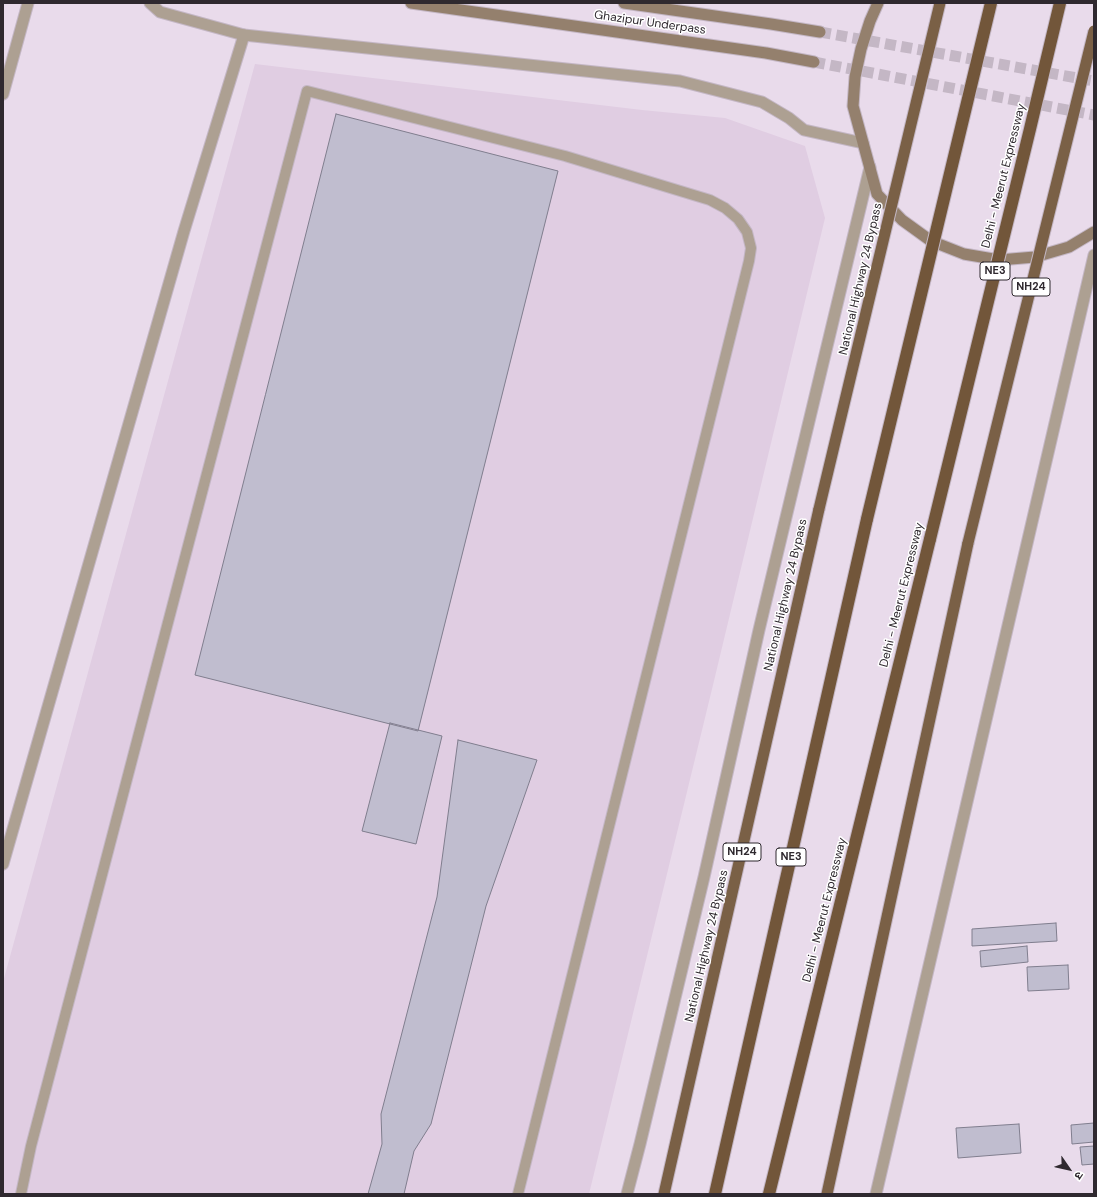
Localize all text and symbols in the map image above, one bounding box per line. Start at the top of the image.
street label: Ghazipur Underpass [593,8,707,38]
street label: Delhi - Meerut Expressway [979,102,1029,250]
street label: National Highway 24 Bypass [836,202,886,356]
road number: NE3 [980,262,1010,280]
road number: NH24 [1012,278,1050,296]
street label: National Highway 24 Bypass [761,518,811,672]
street label: Delhi - Meerut Expressway [877,521,927,669]
street label: Delhi - Meerut Expressway [800,836,850,984]
road number: NH24 [723,843,761,861]
road number: NE3 [776,848,806,866]
street label: National Highway 24 Bypass [682,869,732,1023]
north arrow [1049,1149,1089,1189]
text: उ [1071,1169,1087,1182]

